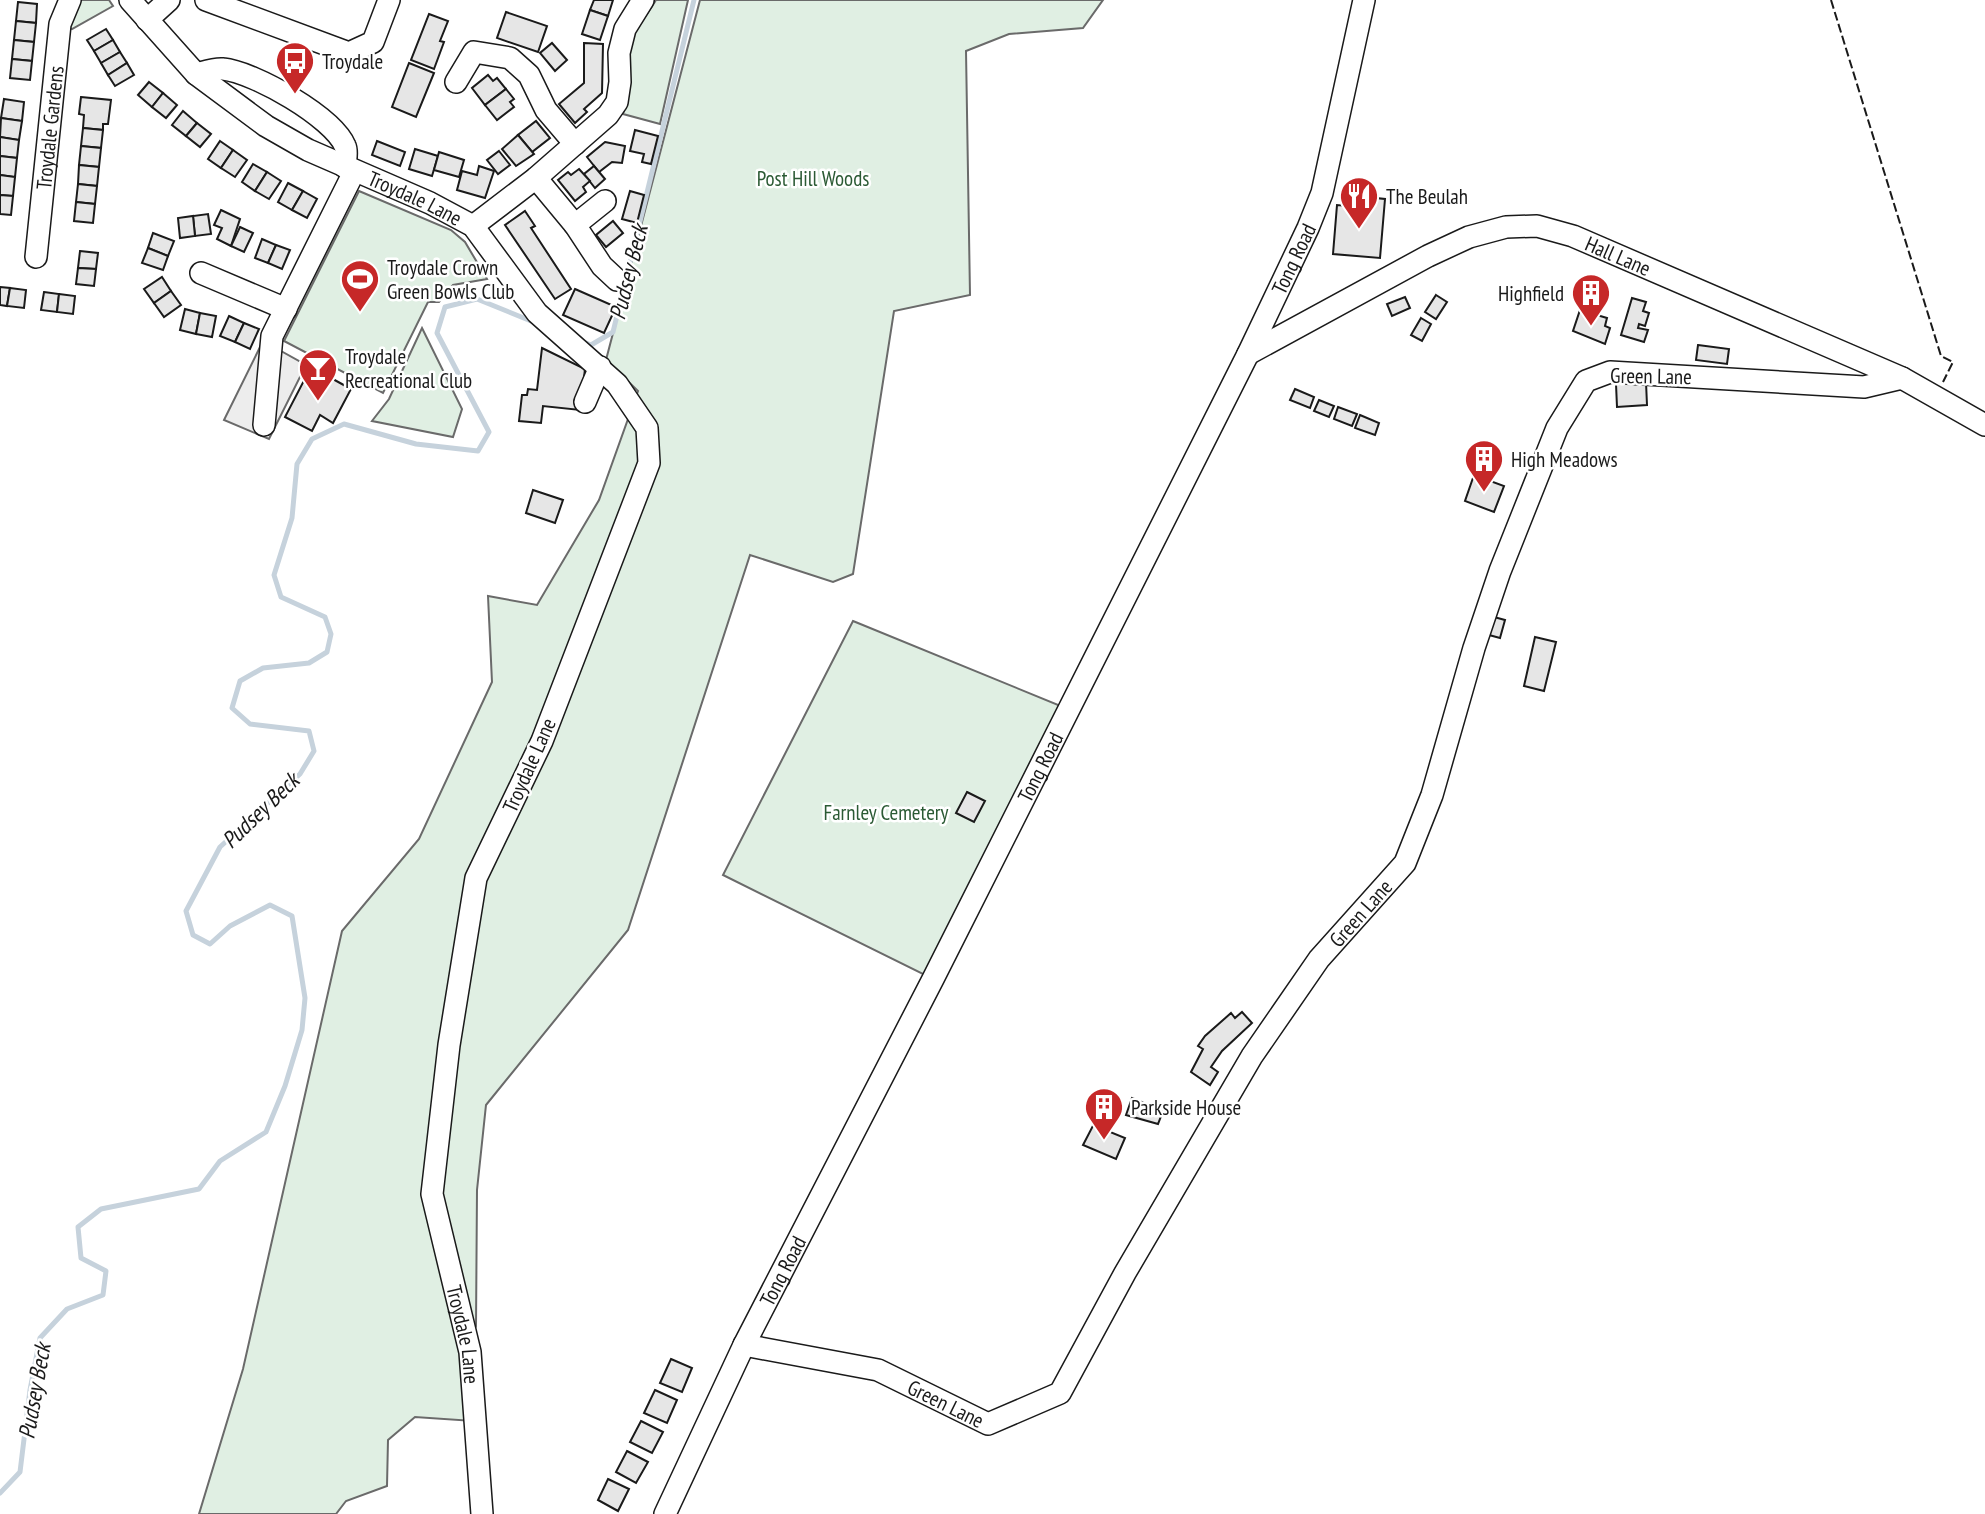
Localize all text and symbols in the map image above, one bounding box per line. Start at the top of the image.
bus stop icon: Troydale [274,40,316,95]
place label: Troydale [322,48,383,75]
street label: Troydale Gardens [30,64,69,191]
street label: Troydale Lane [364,164,467,231]
park label: Post Hill Woods [757,165,869,192]
restaurant icon: The Beulah [1338,175,1380,230]
place label: The Beulah [1386,183,1468,210]
water label: Pudsey Beck [602,219,655,322]
street label: Tong Road [1265,219,1322,298]
street label: Hall Lane [1581,229,1655,281]
place label: Troydale Crown Green Bowls Club [387,254,514,305]
sports icon: Troydale Crown Green Bowls Club [339,258,381,313]
building icon: Highfield [1570,272,1612,327]
place label: Highfield [1498,280,1564,307]
place label: Troydale Recreational Club [345,343,472,394]
bar icon: Troydale Recreational Club [297,347,339,402]
street label: Green Lane [1610,362,1692,390]
building icon: High Meadows [1463,438,1505,493]
place label: High Meadows [1511,446,1618,473]
street label: Troydale Lane [496,714,562,816]
street label: Tong Road [1011,727,1069,806]
water label: Pudsey Beck [215,764,307,854]
park label: Farnley Cemetery [824,799,949,826]
street label: Green Lane [1323,873,1398,952]
building icon: Parkside House [1083,1086,1125,1141]
place label: Parkside House [1131,1094,1241,1121]
street label: Tong Road [753,1231,811,1310]
street label: Troydale Lane [441,1282,486,1385]
water label: Pudsey Beck [11,1338,57,1441]
street label: Green Lane [903,1373,989,1433]

